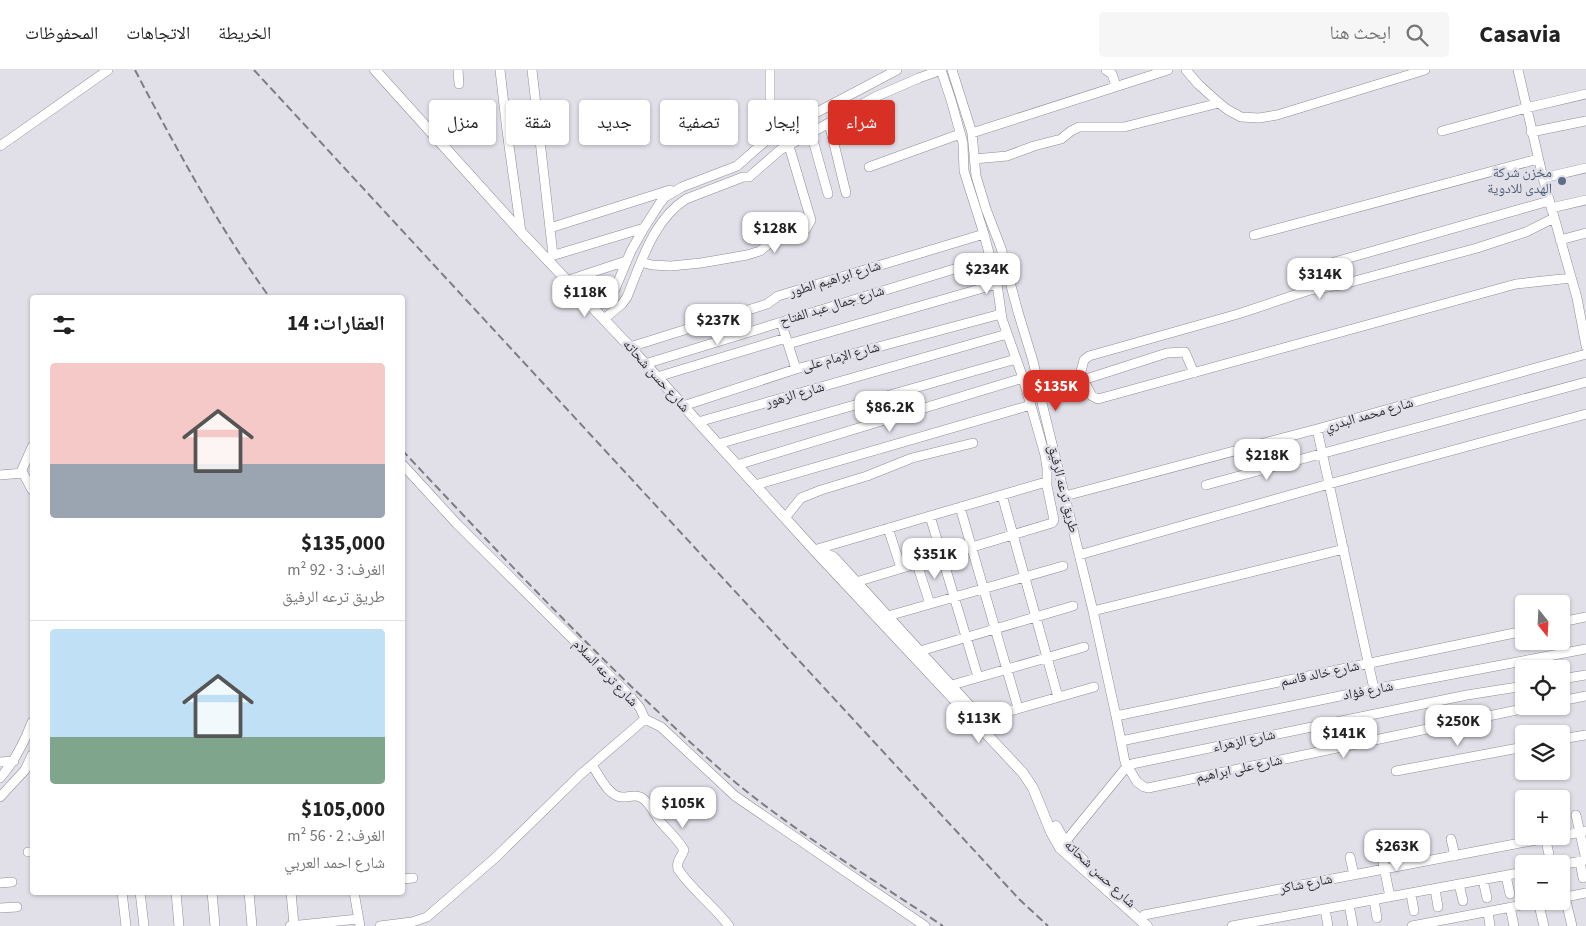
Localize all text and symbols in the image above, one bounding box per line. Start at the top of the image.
search box [1099,12,1449,57]
text: Casavia [1479,17,1561,52]
text: ابحث هنا [1330,20,1391,47]
text: المحفوظات [25,21,98,46]
text: الاتجاهات [126,21,190,46]
text: الخريطة [218,21,271,46]
icon: search [1403,21,1431,49]
chip: منزل [429,100,496,145]
chip: شقة [506,100,569,145]
chip: جديد [579,100,650,145]
chip: تصفية [660,100,738,145]
chip: إيجار [748,100,818,145]
chip: شراء [828,100,895,145]
place label: مخزن شركة الهدى للادوية [1487,163,1552,199]
marker: مخزن شركة الهدى للادوية [1556,175,1568,187]
pin: $128K [740,212,810,254]
text: $128K [753,217,797,239]
pin: $234K [952,252,1022,295]
street label: شارع ابراهيم الطور [786,256,883,303]
text: $234K [965,258,1009,280]
pin: $314K [1285,258,1355,300]
text: $314K [1298,263,1342,285]
pin: $118K [550,276,620,318]
text: $118K [563,281,607,303]
street label: شارع جمال عبد الفتاح [777,281,887,331]
pin: $237K [683,304,753,346]
text: العقارات: 14 [287,308,385,338]
text: $237K [696,309,740,331]
icon: filters [50,311,78,339]
street label: شارع حسن شحاته [618,335,694,417]
street label: شارع الإمام على [800,337,882,377]
pin: $135K [1021,370,1091,412]
text: $135K [1034,375,1078,397]
street label: شارع الزهور [762,377,827,413]
pin: $86.2K [849,390,931,433]
street label: شارع محمد البدري [1322,393,1416,438]
icon: home [173,396,263,486]
text: $86.2K [866,396,914,418]
pin: $218K [1232,438,1302,481]
street label: طريق ترعه الرفيق [1042,443,1084,535]
text: $218K [1245,444,1289,466]
text: $135,000 [301,528,385,558]
pin: $351K [900,538,970,580]
text: $351K [913,543,957,565]
text: الغرف: 3 · 92 m² [287,559,385,581]
text: طريق ترعه الرفيق [282,586,385,608]
north arrow [1515,595,1570,650]
map controls [1515,595,1570,910]
street label: شارع ترعه السلام [568,635,642,711]
street label: شارع خالد قاسم [1279,656,1361,692]
button: locate [1515,660,1570,715]
icon: home [173,661,263,751]
street label: شارع فؤاد [1341,676,1395,706]
pin: $113K [944,702,1014,744]
pin: $250K [1423,704,1493,747]
text: $113K [957,707,1001,729]
text: $250K [1436,710,1480,732]
pin: $141K [1309,716,1379,759]
text: $141K [1322,722,1366,744]
street label: شارع الزهراء [1211,725,1277,757]
button: layers [1515,725,1570,780]
street label: شارع على ابراهيم [1194,750,1284,788]
pin: $105K [648,786,718,829]
button: + [1515,790,1570,845]
text: $105K [661,792,705,814]
text: $105,000 [301,794,385,824]
text: الغرف: 2 · 56 m² [287,825,385,847]
pin: $263K [1362,830,1432,872]
street label: شارع حسن شحاته [1060,835,1140,913]
text: $263K [1375,835,1419,857]
text: شارع احمد العربي [284,852,385,874]
button: − [1515,855,1570,910]
street label: شارع شاكر [1277,869,1334,899]

